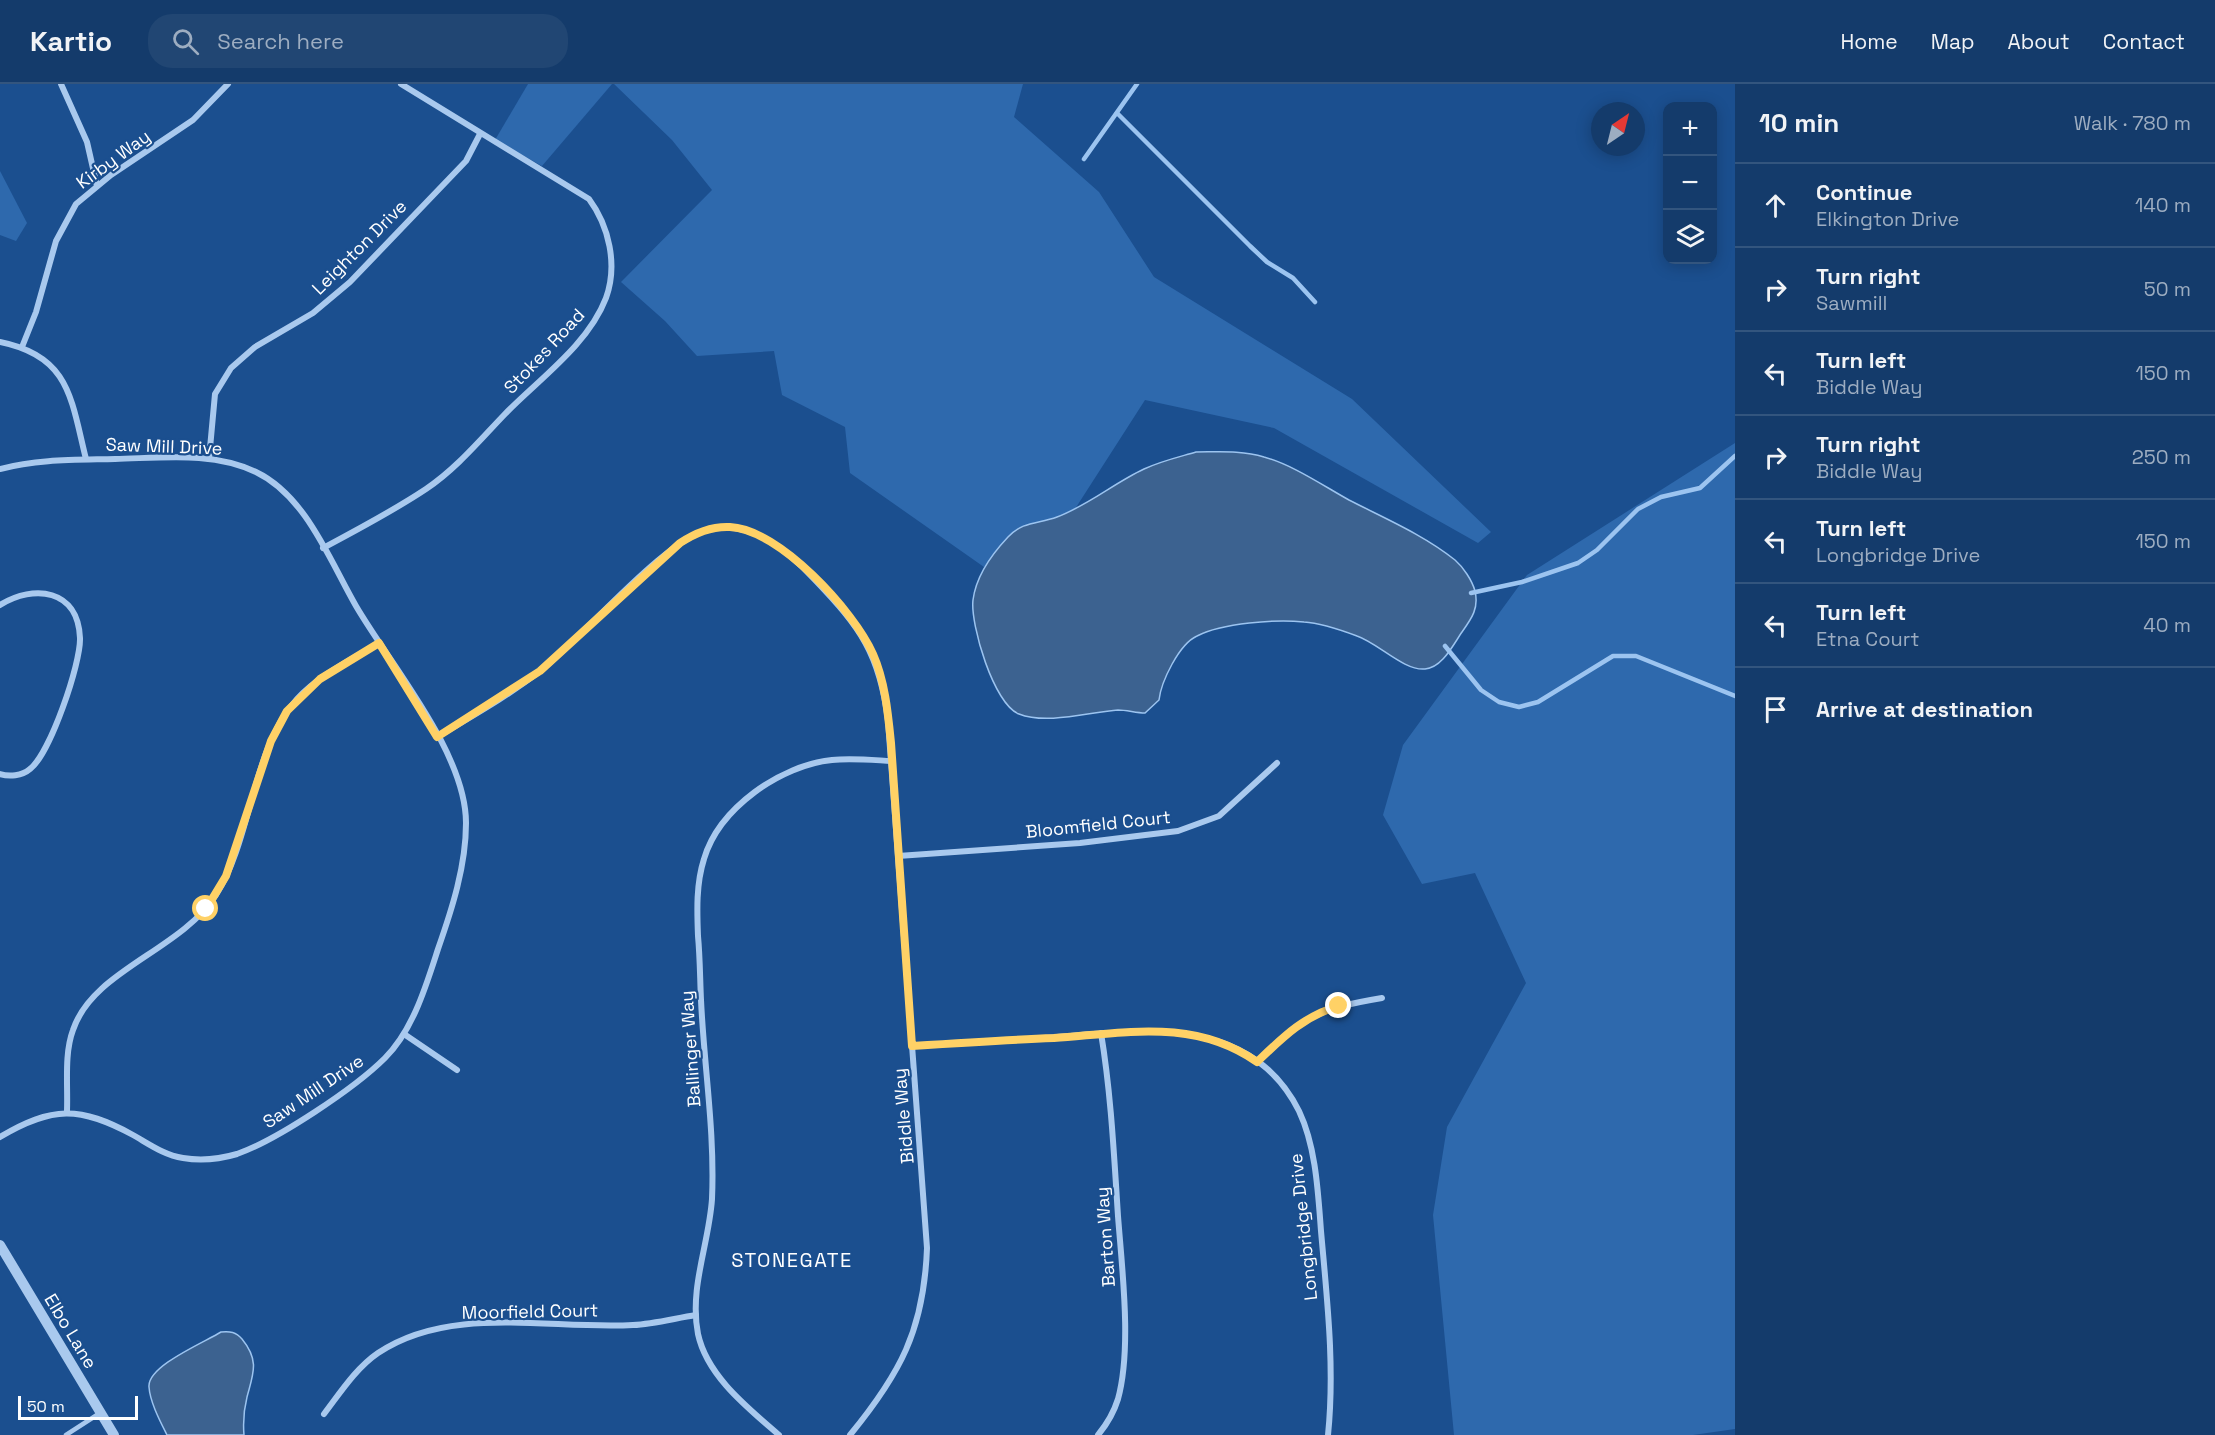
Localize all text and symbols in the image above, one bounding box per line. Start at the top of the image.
search box [148,14,568,68]
text: Kartio [30,23,112,59]
icon: search [169,25,202,58]
text: Search here [217,27,344,55]
text: Home [1840,28,1898,55]
text: Map [1931,28,1975,55]
text: About [2008,28,2070,55]
text: Contact [2103,28,2185,55]
north arrow [1591,102,1645,156]
map controls [1663,102,1717,264]
button: + [1663,102,1717,156]
text: 10 min [1759,106,1839,140]
text: Walk · 780 m [2074,110,2191,136]
street label: Kirby Way [71,124,155,194]
button: − [1663,156,1717,210]
text: Continue [1816,178,1912,206]
icon: ahead [1759,189,1792,222]
text: 140 m [2135,192,2191,218]
street label: Leighton Drive [307,195,411,299]
text: Elkington Drive [1816,206,1959,232]
button: layers [1663,210,1717,264]
text: Turn right [1816,262,1921,290]
icon: right [1759,273,1792,306]
text: 50 m [2144,276,2191,302]
text: Sawmill [1816,290,1887,316]
street label: Stokes Road [499,304,589,398]
text: Turn left [1816,346,1906,374]
icon: left [1759,357,1792,390]
text: 150 m [2136,360,2191,386]
text: Biddle Way [1816,374,1922,400]
text: Turn right [1816,430,1921,458]
street label: Saw Mill Drive [105,432,223,460]
icon: right [1759,441,1792,474]
text: 250 m [2132,444,2191,470]
text: Biddle Way [1816,458,1922,484]
text: Turn left [1816,514,1906,542]
icon: left [1759,525,1792,558]
text: 150 m [2136,528,2191,554]
text: Longbridge Drive [1816,542,1980,568]
text: Turn left [1816,598,1906,626]
icon: left [1759,609,1792,642]
text: 40 m [2143,612,2191,638]
text: Etna Court [1816,626,1920,652]
icon: arrive [1759,693,1792,726]
text: Arrive at destination [1816,695,2033,723]
street label: Bloomfield Court [1024,805,1172,843]
route start [192,895,218,921]
street label: Ballinger Way [674,990,706,1108]
route end [1325,992,1351,1018]
street label: Saw Mill Drive [258,1049,368,1133]
street label: Biddle Way [887,1067,919,1165]
street label: Longbridge Drive [1284,1152,1322,1302]
street label: Barton Way [1090,1186,1120,1288]
district label: STONEGATE [731,1247,853,1273]
street label: Elbo Lane [40,1289,102,1373]
street label: Moorfield Court [462,1298,598,1324]
scale bar [18,1393,138,1420]
text: 50 m [27,1396,65,1417]

